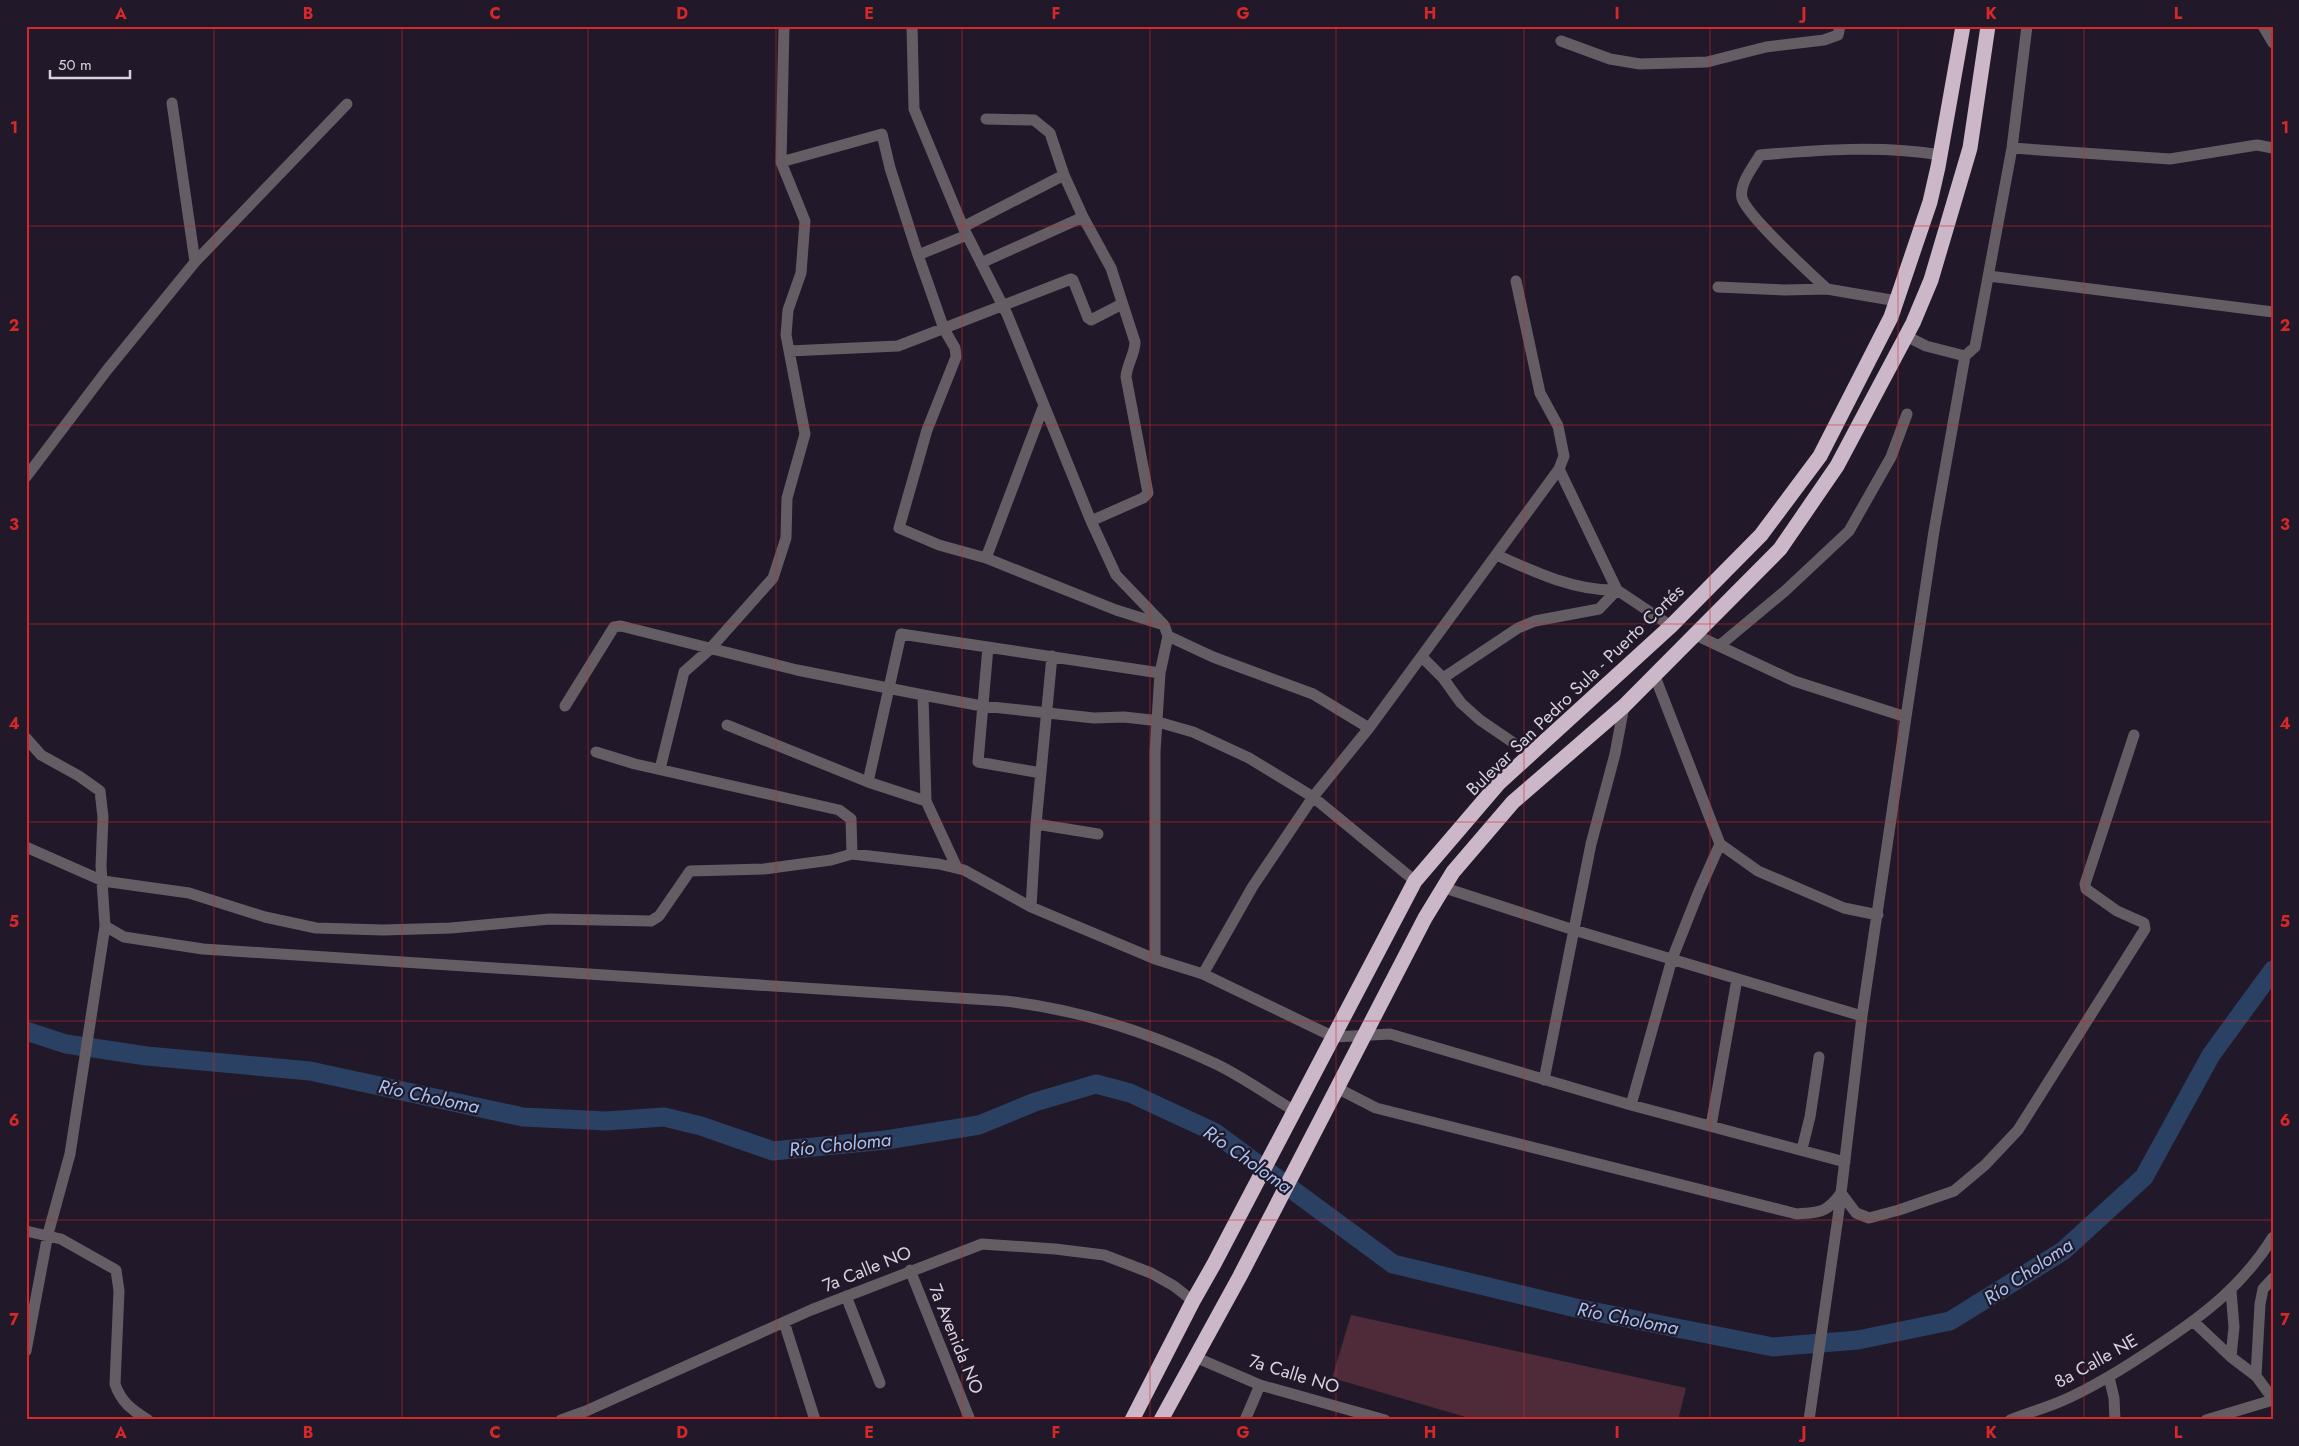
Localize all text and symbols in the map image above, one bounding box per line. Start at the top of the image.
text: A [114,2,127,25]
text: B [303,2,313,25]
text: C [489,2,501,25]
text: D [676,2,688,25]
text: E [864,2,874,25]
text: F [1052,2,1060,25]
text: G [1236,2,1250,25]
text: H [1424,2,1436,25]
text: I [1614,2,1620,25]
text: J [1798,2,1807,25]
text: K [1985,2,1997,25]
text: L [2174,2,2183,25]
scale bar [50,48,130,80]
text: 50 m [58,54,92,76]
text: 1 [10,116,18,139]
text: 1 [2281,116,2289,139]
text: 2 [9,314,19,337]
text: 2 [2280,314,2290,337]
text: 3 [9,513,19,536]
text: 3 [2280,513,2290,536]
street label: Bulevar San Pedro Sula - Puerto Cortés [1460,579,1690,801]
text: 4 [8,712,20,735]
text: 4 [2279,712,2291,735]
text: 5 [9,910,19,933]
text: 5 [2280,910,2290,933]
water label: Río Choloma [376,1073,482,1120]
text: 6 [9,1109,19,1132]
text: 6 [2280,1109,2290,1132]
water label: Río Choloma [1198,1119,1298,1200]
water label: Río Choloma [788,1126,893,1163]
water label: Río Choloma [1978,1231,2079,1311]
street label: 7a Calle NO [819,1239,915,1299]
street label: 7a Avenida NO [922,1280,990,1398]
water label: Río Choloma [1575,1295,1681,1342]
text: 7 [9,1308,19,1331]
text: 7 [2280,1308,2290,1331]
street label: 8a Calle NE [2050,1327,2142,1395]
street label: 7a Calle NO [1245,1348,1343,1400]
text: A [114,1421,127,1444]
text: B [303,1421,313,1444]
text: C [489,1421,501,1444]
text: D [676,1421,688,1444]
text: E [864,1421,874,1444]
text: F [1052,1421,1060,1444]
text: G [1236,1421,1250,1444]
text: H [1424,1421,1436,1444]
text: I [1614,1421,1620,1444]
text: J [1798,1421,1807,1444]
text: K [1985,1421,1997,1444]
text: L [2174,1421,2183,1444]

